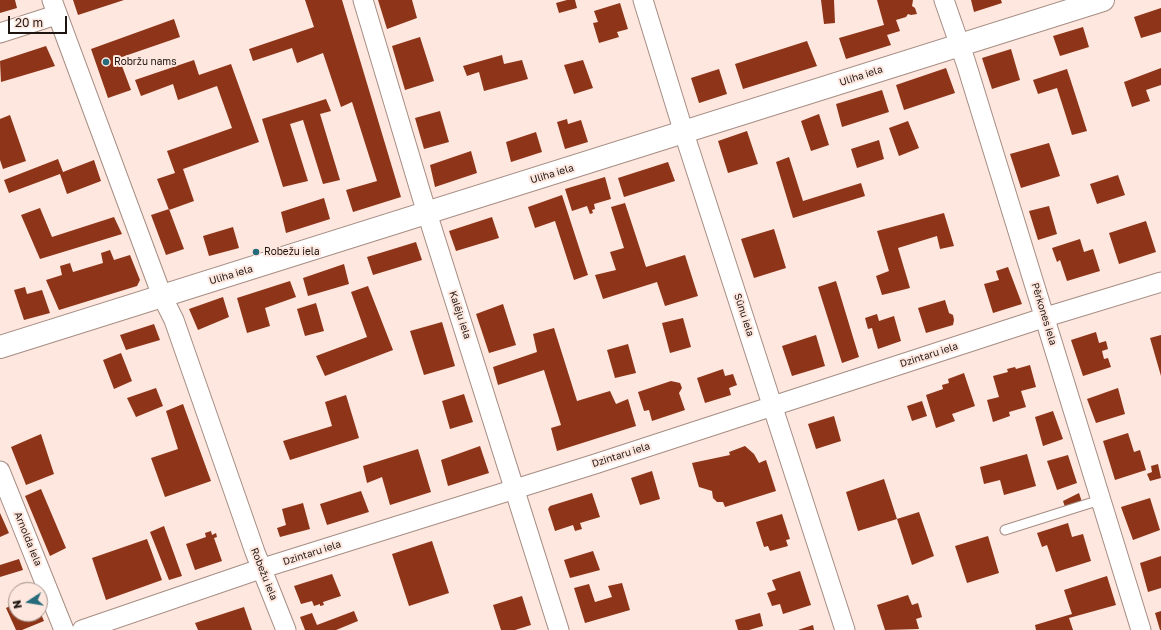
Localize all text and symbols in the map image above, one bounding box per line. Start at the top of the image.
scale bar [10,8,69,34]
text: 20 m [15,15,43,30]
place label: Robržu nams [114,56,176,68]
marker: Robržu nams [101,57,111,67]
street label: Uliha iela [838,63,884,89]
street label: Uliha iela [529,162,575,186]
place label: Robežu iela [264,246,320,258]
marker: Robežu iela [251,247,261,257]
street label: Uliha iela [208,263,254,287]
street label: Pērkones iela [1029,281,1059,347]
street label: Kalēju iela [447,289,473,341]
street label: Sūnu iela [731,292,757,338]
street label: Dzintaru iela [899,340,959,370]
street label: Dzintaru iela [591,440,651,470]
street label: Arnolda iela [12,510,44,568]
street label: Dzintaru iela [282,538,342,568]
street label: Robežu iela [248,546,280,602]
north arrow [8,582,48,622]
text: N [10,599,24,610]

